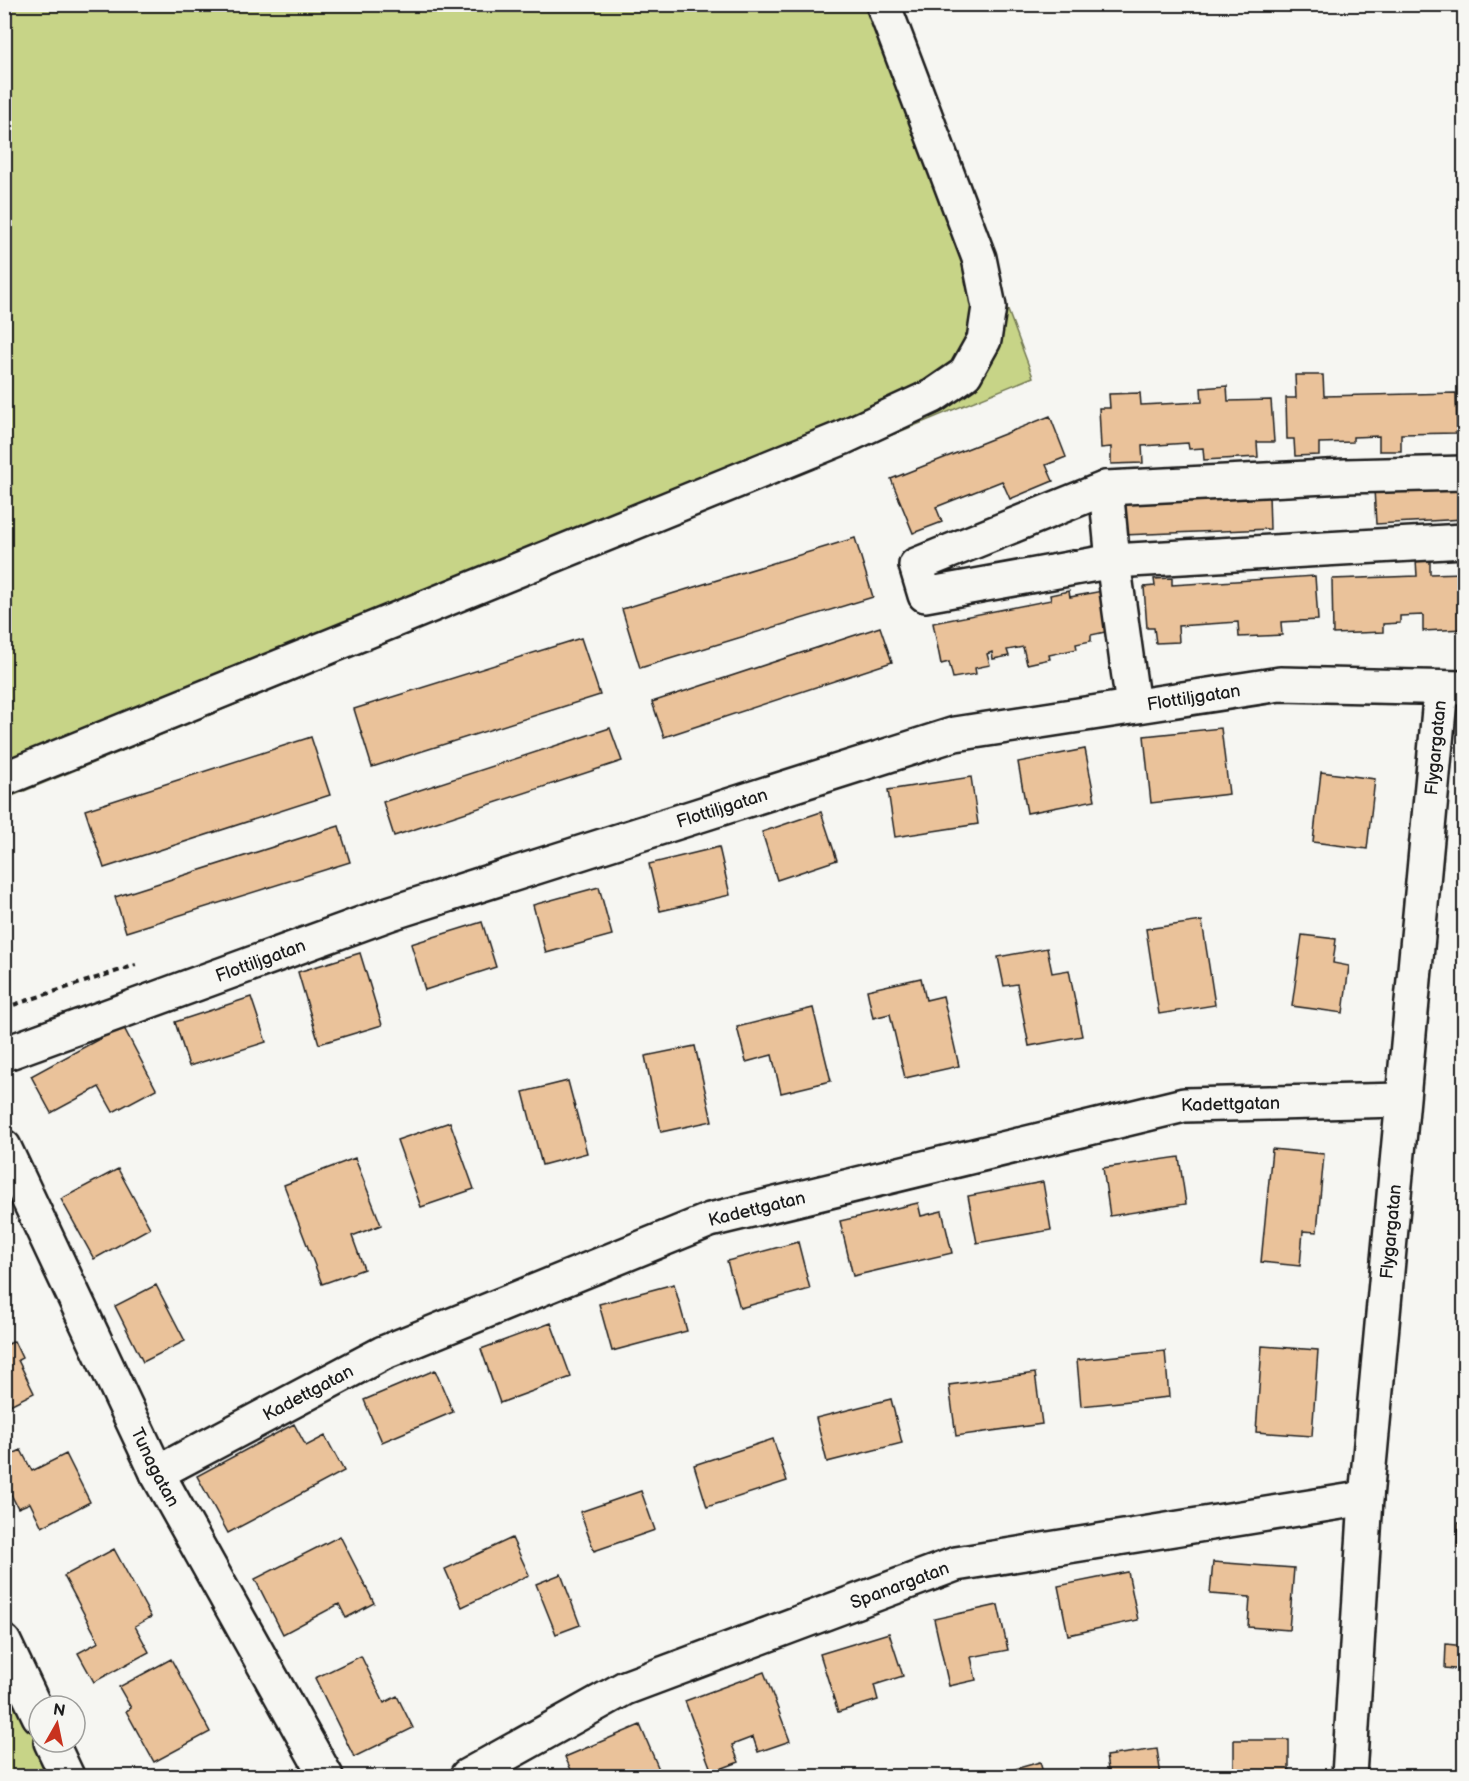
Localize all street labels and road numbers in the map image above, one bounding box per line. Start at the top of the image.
street label: Flottiljgatan [1145,680,1242,715]
street label: Flygargatan [1421,699,1450,796]
street label: Flottiljgatan [674,784,770,832]
street label: Flottiljgatan [213,935,308,987]
street label: Kadettgatan [1181,1092,1280,1116]
street label: Flygargatan [1376,1183,1406,1280]
street label: Kadettgatan [706,1187,807,1231]
street label: Kadettgatan [259,1360,357,1425]
street label: Tunagatan [127,1424,184,1510]
street label: Spanargatan [847,1557,952,1613]

